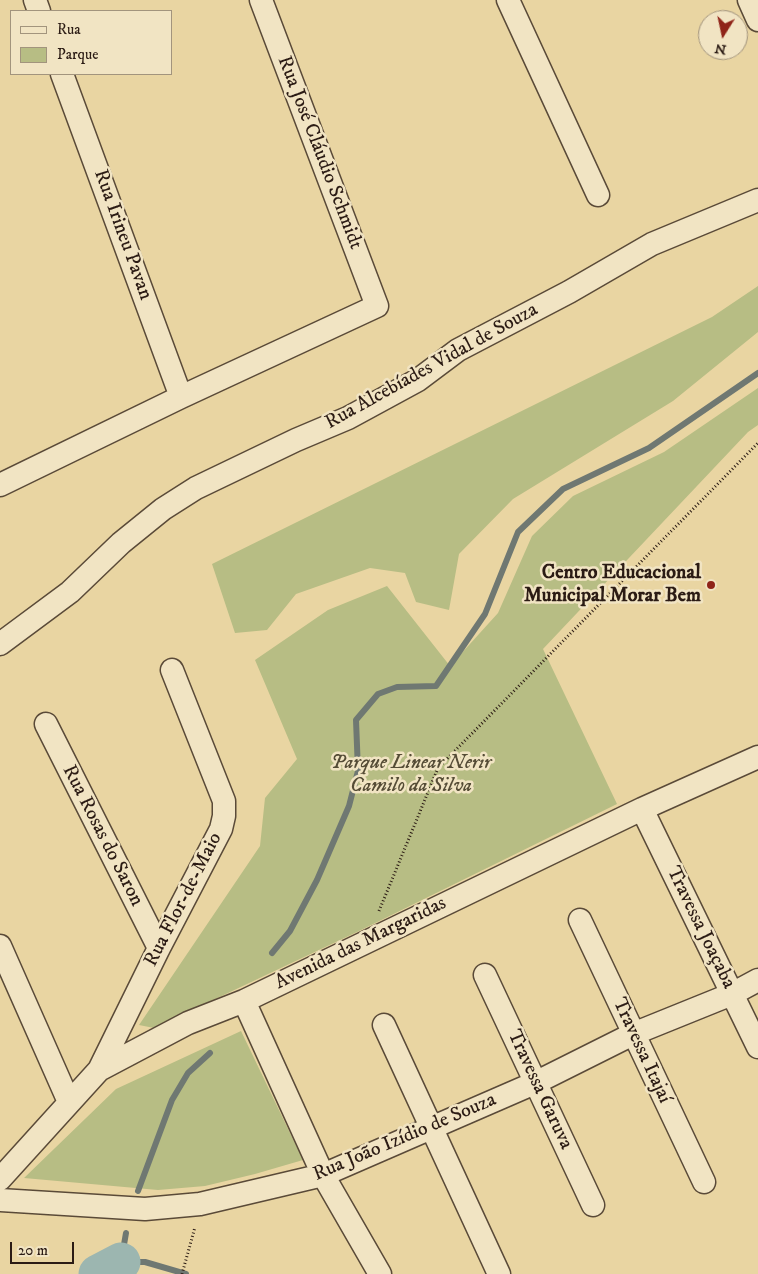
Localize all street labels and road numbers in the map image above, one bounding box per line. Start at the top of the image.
street label: Rua José Cláudio Schmidt [271,53,367,253]
street label: Rua Irineu Pavan [87,167,157,303]
street label: Rua Alcebíades Vidal de Souza [321,298,543,436]
street label: Rua Rosas do Saron [56,761,148,911]
street label: Rua Flor-de-Maio [140,829,228,971]
street label: Travessa Joaçaba [660,863,740,993]
street label: Avenida das Margaridas [272,892,450,996]
street label: Travessa Itajaí [606,995,676,1107]
street label: Travessa Garuva [501,1026,577,1154]
street label: Rua João Izídio de Souza [310,1089,500,1187]

